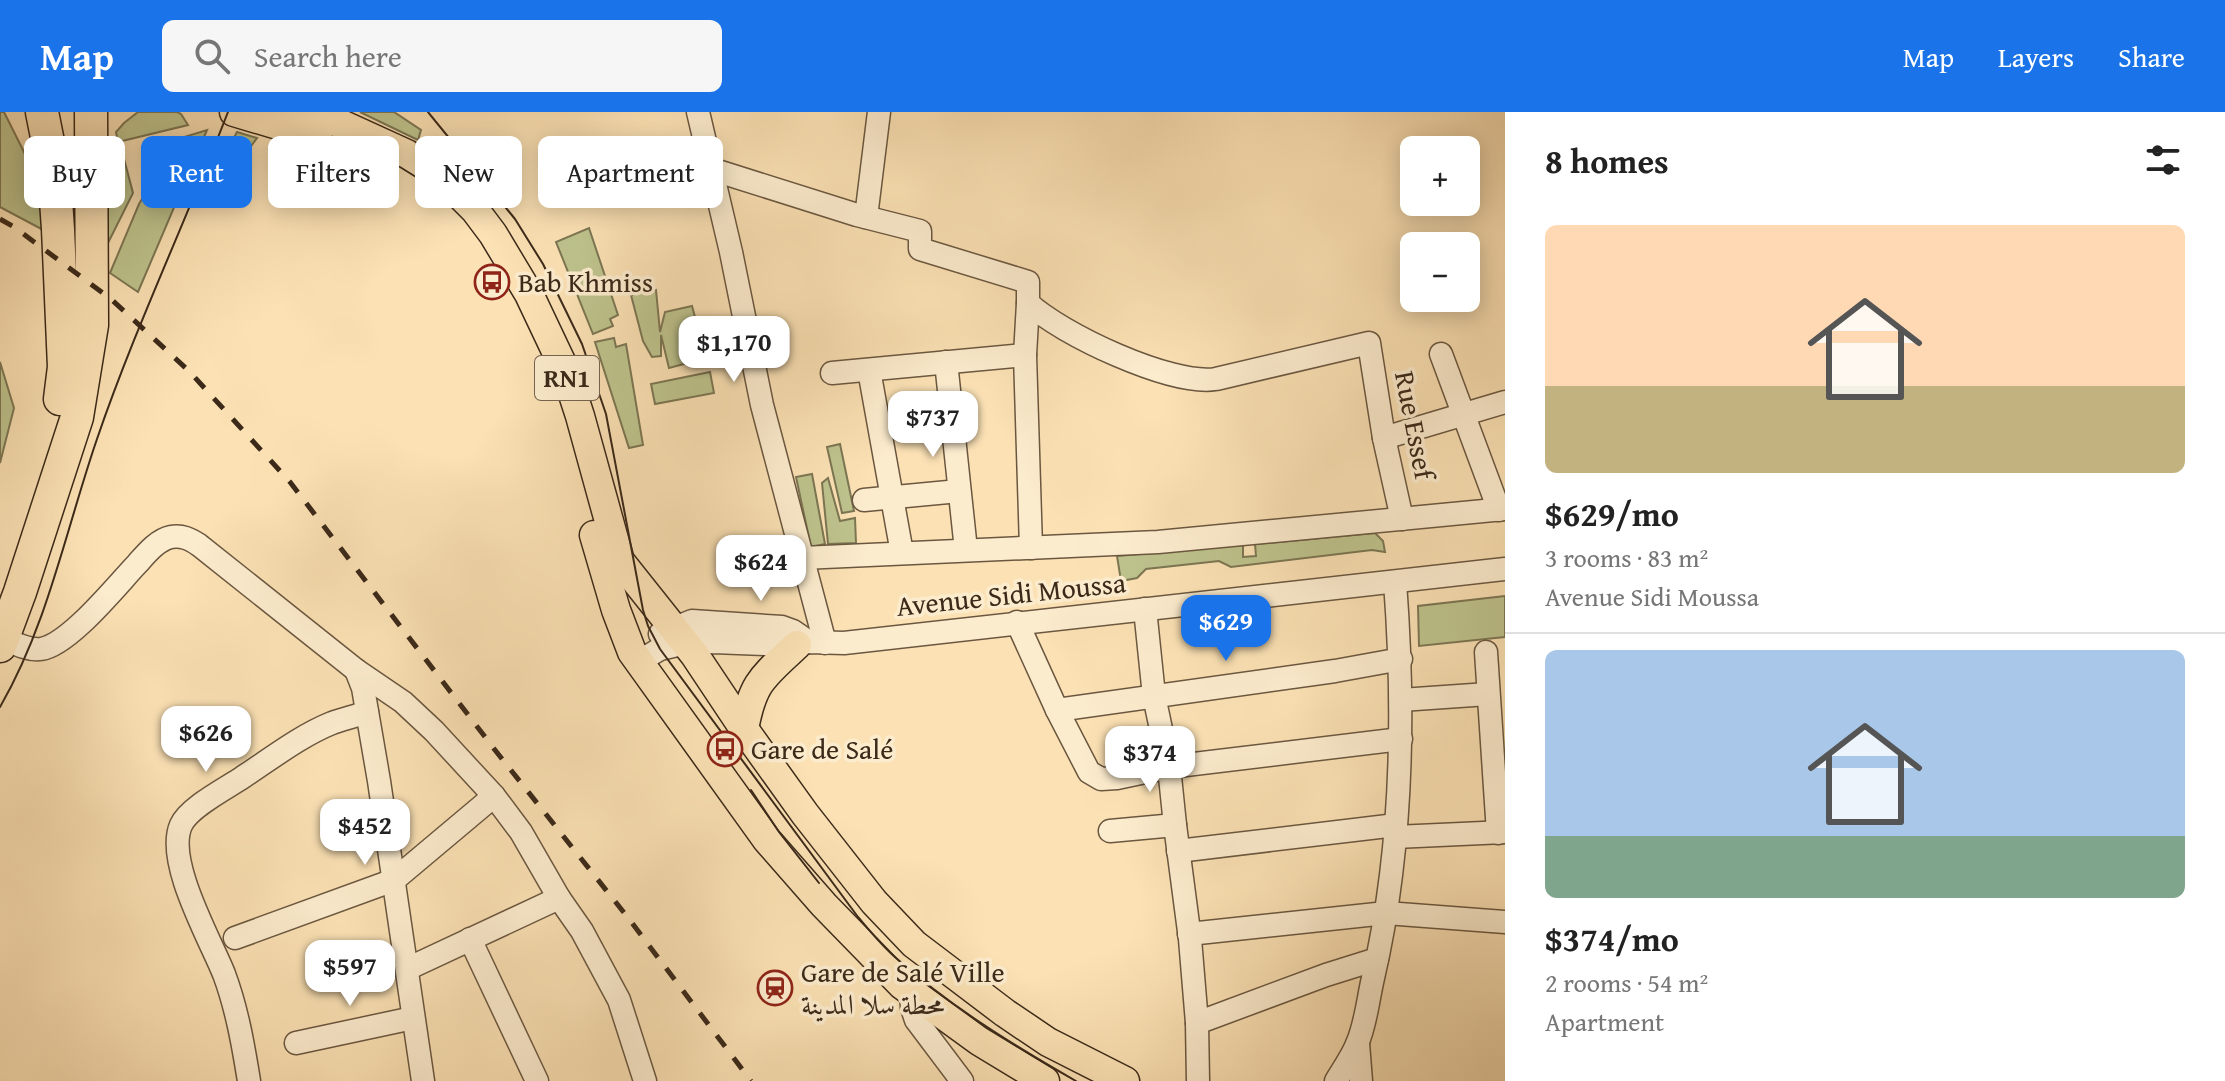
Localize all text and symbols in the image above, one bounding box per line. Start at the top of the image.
search box [162,20,722,92]
text: Map [40,28,114,84]
icon: search [190,34,234,78]
text: Search here [254,34,402,78]
text: Map [1903,36,1954,77]
text: Layers [1998,36,2074,77]
text: Share [2118,36,2185,77]
chip: Buy [24,136,125,208]
chip: Rent [141,136,252,208]
chip: Filters [268,136,399,208]
chip: New [415,136,522,208]
chip: Apartment [538,136,723,208]
map controls [1400,136,1480,312]
button: + [1400,136,1480,216]
text: 8 homes [1545,136,1669,185]
icon: filters [2141,138,2185,182]
button: − [1400,232,1480,312]
place label: Bab Khmiss [518,261,653,302]
bus stop icon: Bab Khmiss [473,263,511,301]
icon: home [1793,277,1937,421]
pin: $1,170 [669,316,799,384]
text: $1,170 [697,322,771,361]
road number: RN1 [535,356,599,400]
street label: Rue Essef [1385,367,1447,485]
pin: $737 [886,391,980,459]
text: $737 [906,397,960,436]
text: $629/mo [1545,489,1679,538]
pin: $624 [714,535,808,603]
text: 3 rooms · 83 m² [1545,538,1708,577]
text: $624 [734,541,788,580]
street label: Avenue Sidi Moussa [894,561,1129,626]
text: Avenue Sidi Moussa [1545,577,1759,616]
pin: $629 [1179,595,1273,663]
text: $629 [1199,601,1253,640]
icon: home [1793,702,1937,846]
pin: $626 [159,706,253,774]
text: $626 [179,712,233,751]
pin: $374 [1103,726,1197,794]
place label: Gare de Salé [751,728,893,769]
bus stop icon: Gare de Salé [706,730,744,768]
text: $374 [1123,732,1177,771]
pin: $452 [318,799,412,867]
text: $452 [338,805,392,844]
text: $374/mo [1545,914,1679,963]
pin: $597 [303,940,397,1008]
text: $597 [323,946,377,985]
place label: Gare de Salé Ville محطة سلا المدينة [801,951,1005,1024]
text: 2 rooms · 54 m² [1545,963,1708,1002]
station icon: Gare de Salé Ville محطة سلا المدينة [756,969,794,1007]
text: Apartment [1545,1002,1664,1041]

